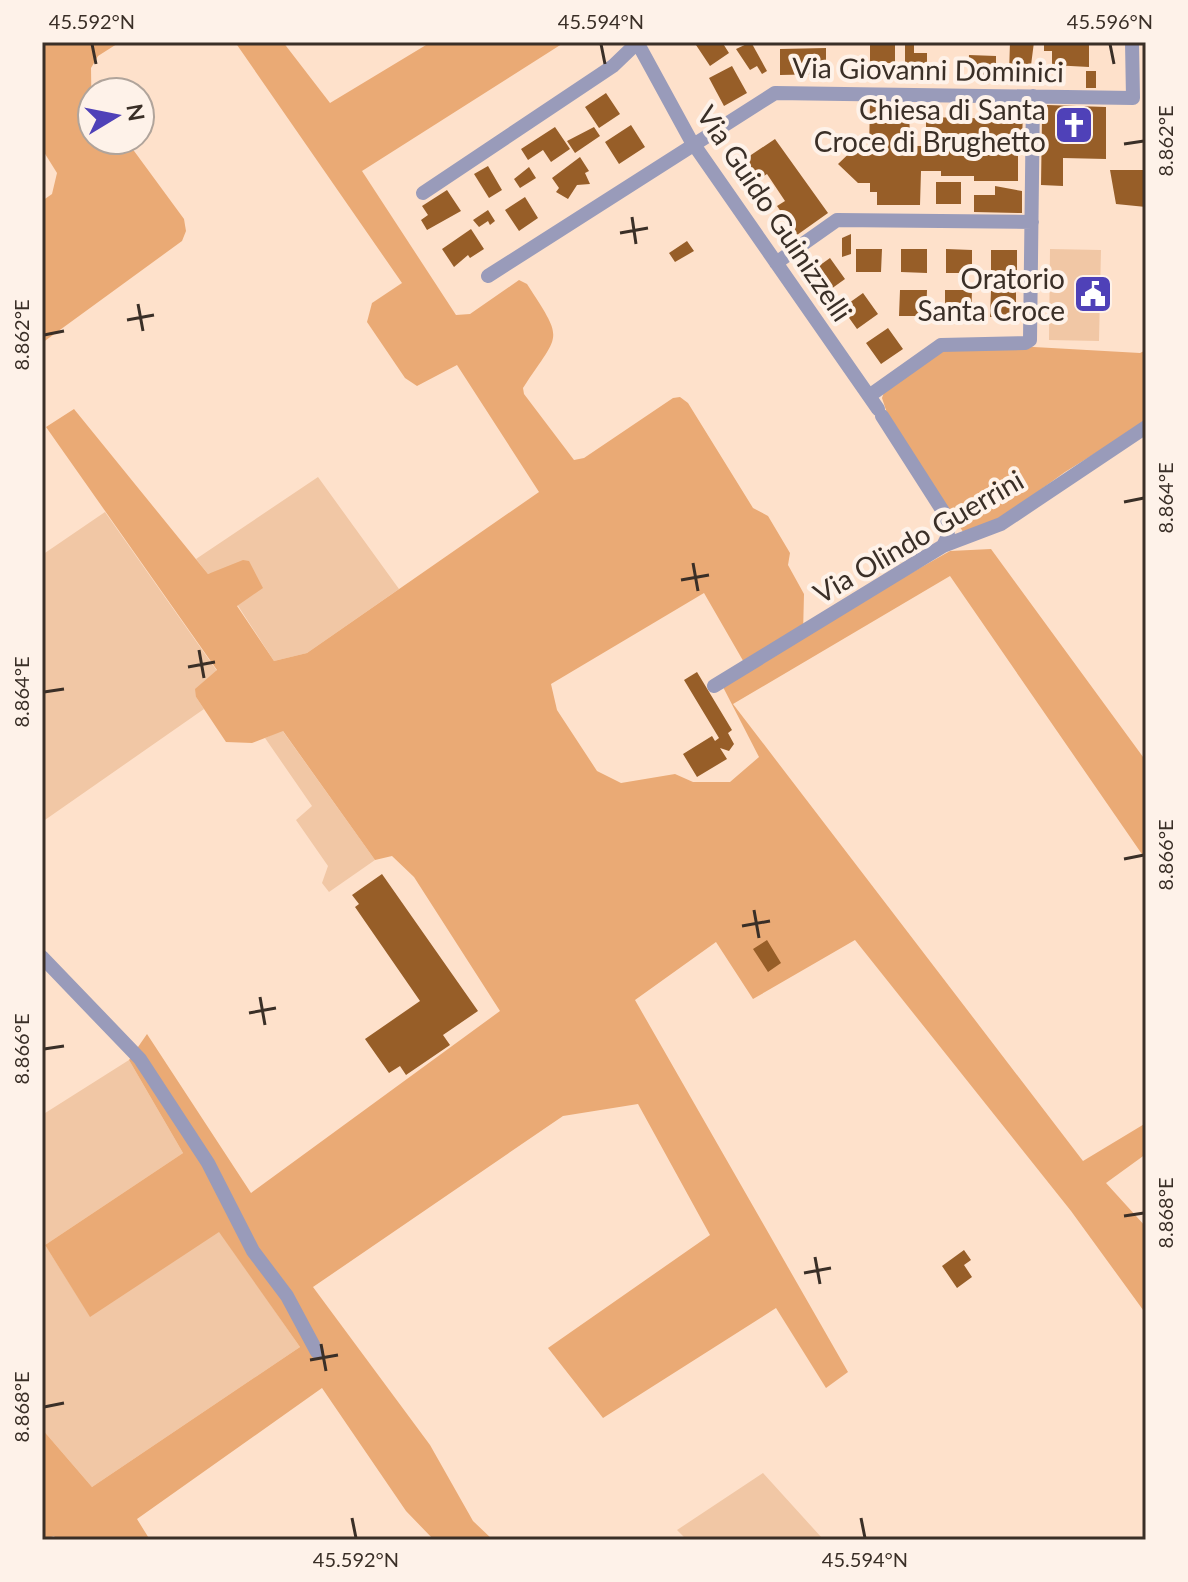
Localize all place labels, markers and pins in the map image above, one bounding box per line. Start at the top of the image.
place label: Chiesa di Santa Croce di Brughetto [814,92,1046,158]
church icon: Chiesa di Santa Croce di Brughetto [1053,104,1095,146]
place label: Oratorio Santa Croce [918,261,1065,327]
public building icon: Oratorio Santa Croce [1072,273,1114,315]

